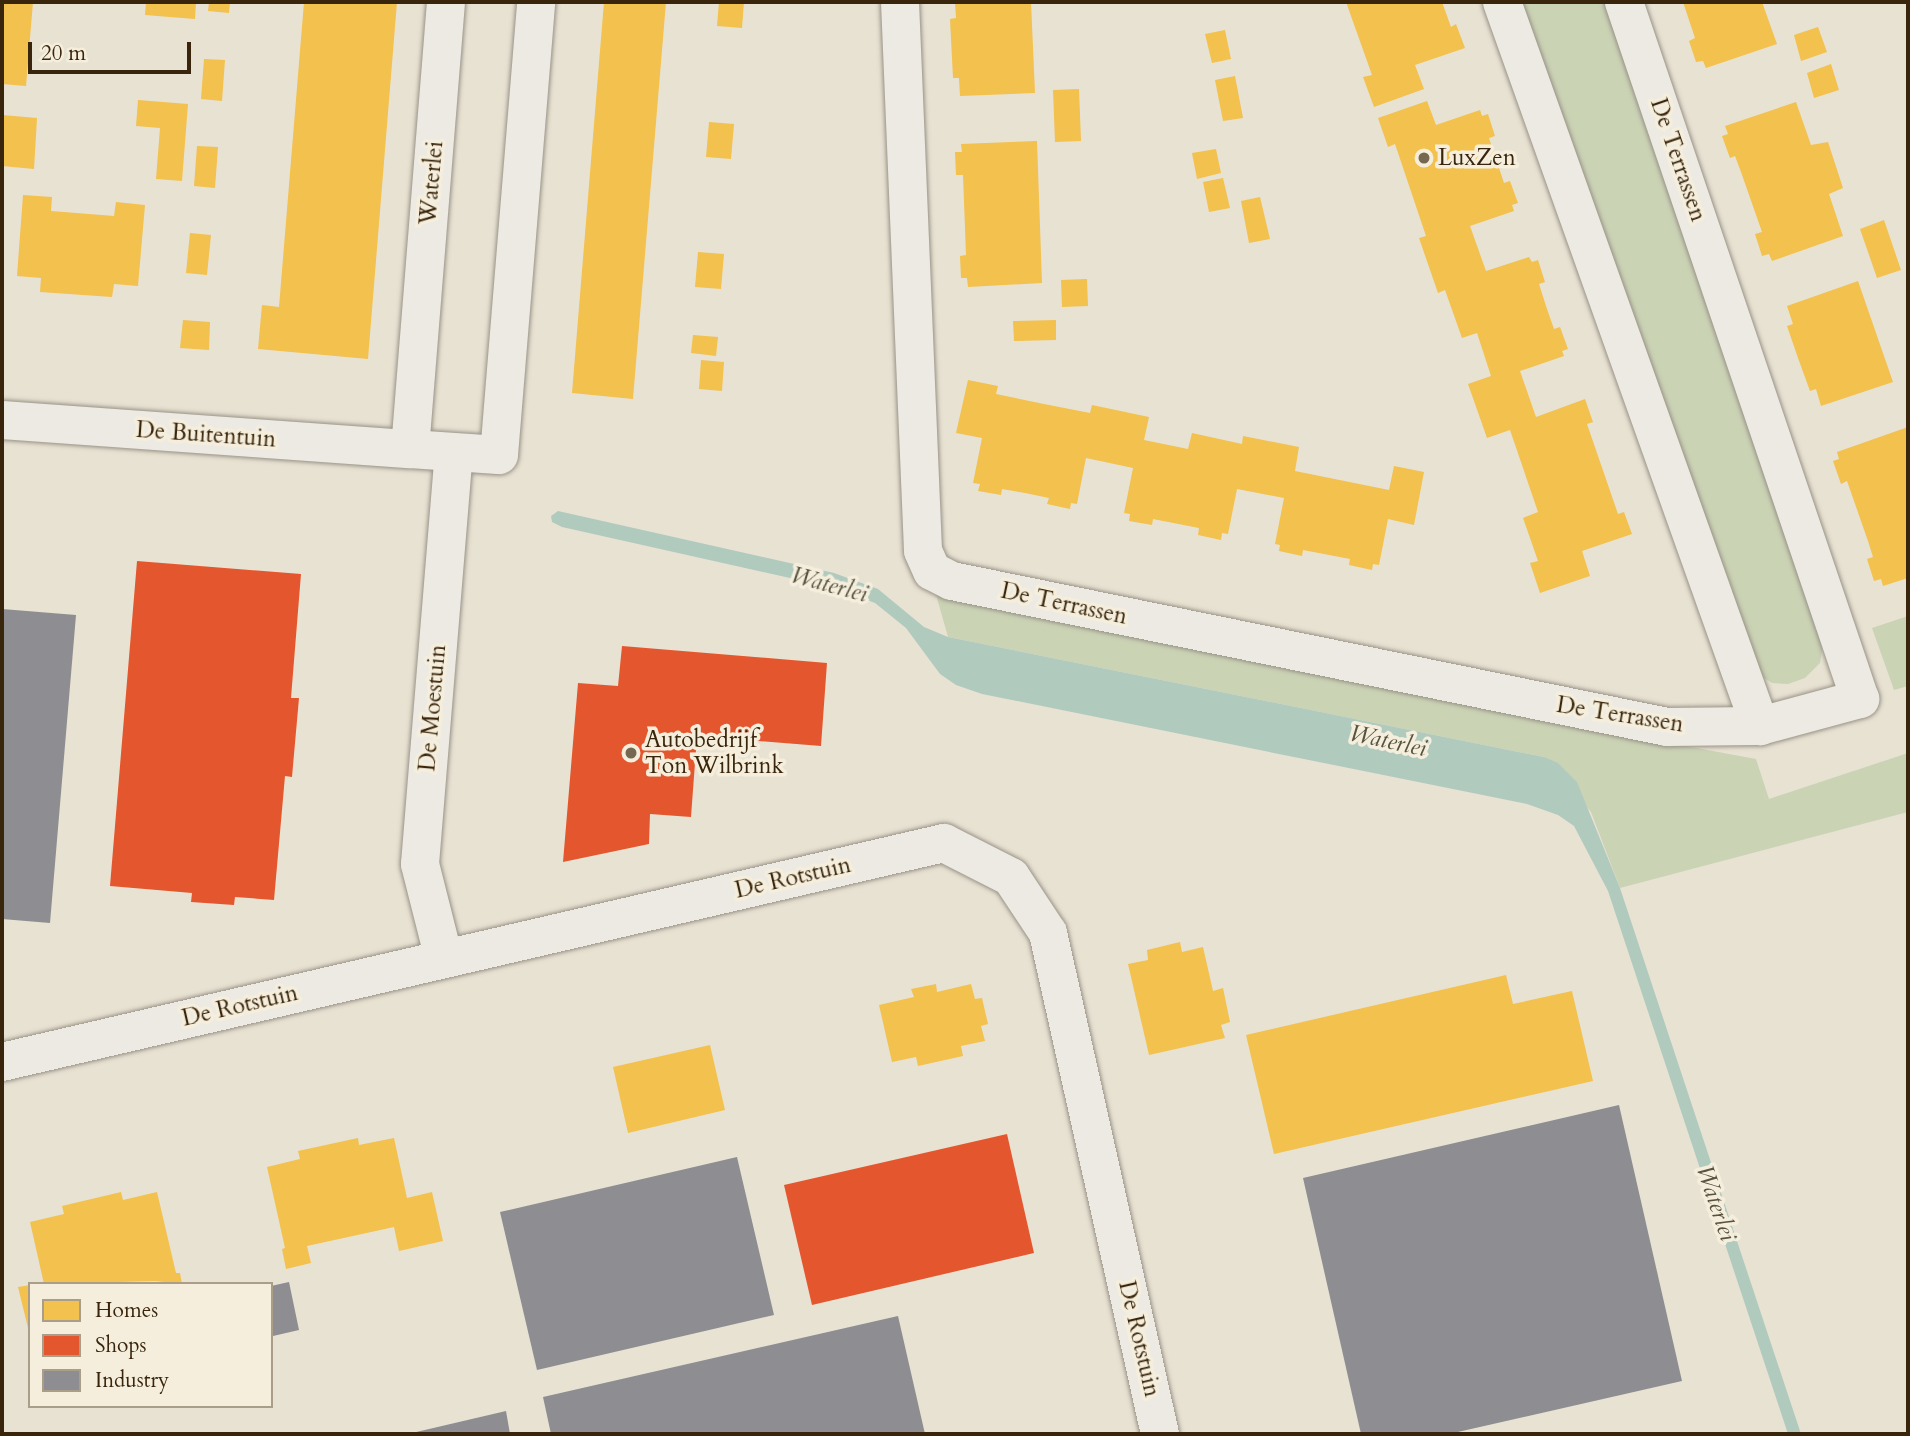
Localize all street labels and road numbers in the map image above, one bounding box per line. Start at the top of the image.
street label: De Terrassen [1644,95,1712,225]
street label: Waterlei [415,140,449,226]
street label: De Buitentuin [135,416,277,454]
street label: De Terrassen [998,577,1130,631]
street label: De Moestuin [414,644,452,772]
street label: De Terrassen [1555,691,1685,739]
street label: De Rotstuin [732,851,854,905]
street label: De Rotstuin [179,979,301,1033]
street label: De Rotstuin [1112,1278,1166,1400]

